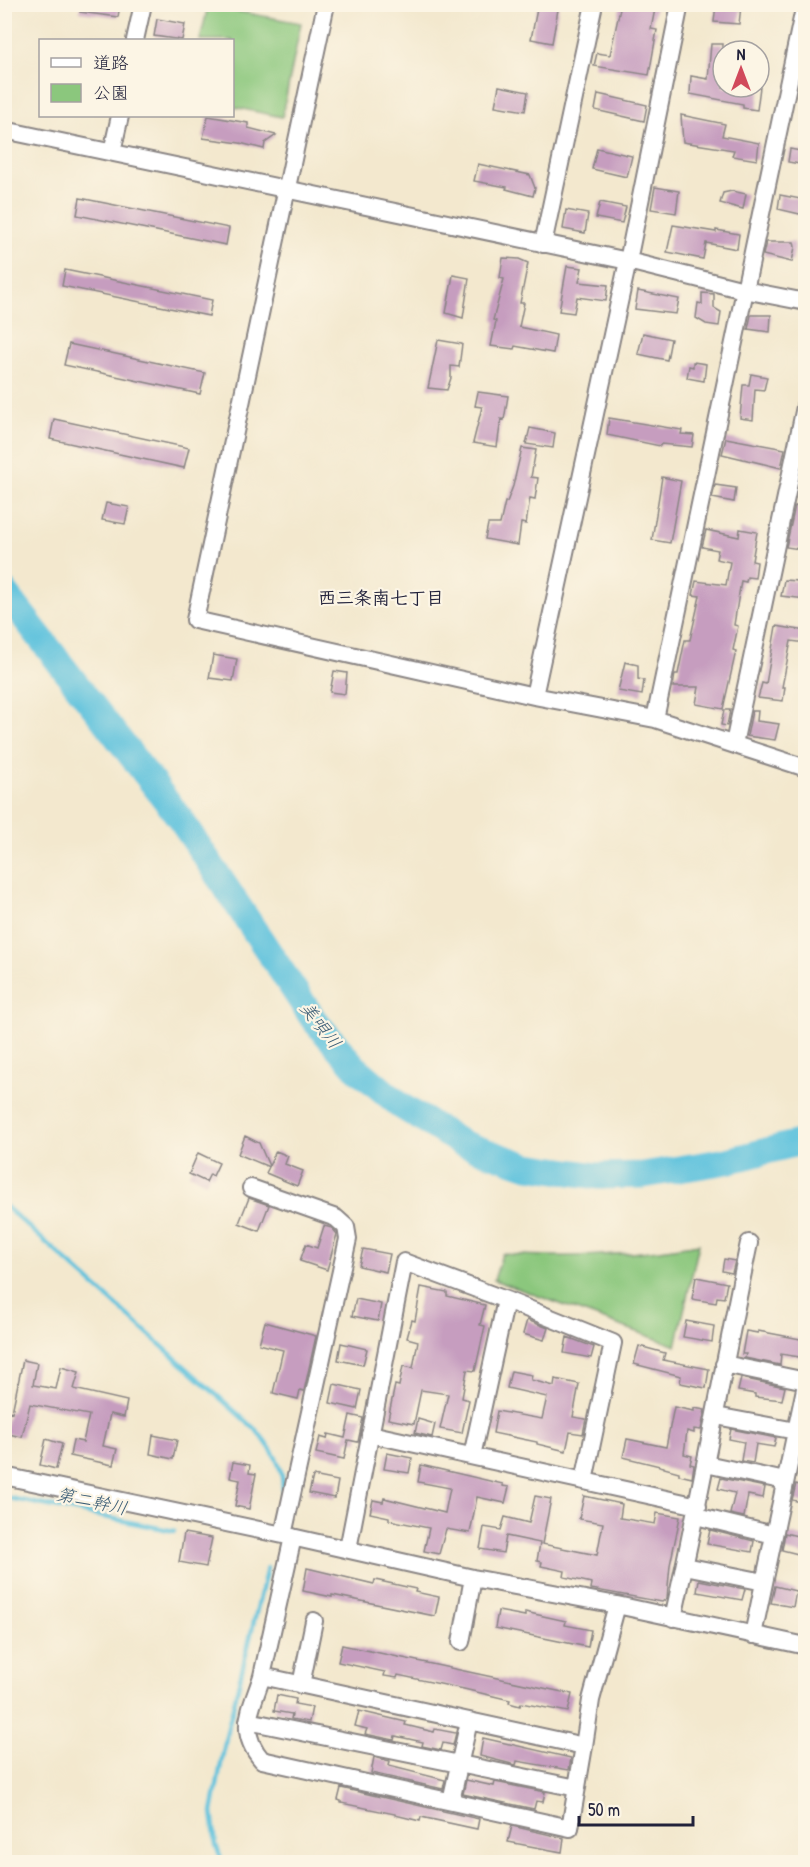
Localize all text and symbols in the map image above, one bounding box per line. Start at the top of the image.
legend [39,39,234,117]
north arrow [711,39,771,99]
text: N [737,43,746,65]
text: 道路 [93,50,129,75]
text: 公園 [93,80,129,105]
district label: 西三条南七丁目 [318,585,444,610]
water label: 美唄川 [295,996,347,1054]
water label: 第二幹川 [54,1481,130,1521]
scale bar [579,1789,693,1827]
text: 50 m [588,1797,620,1822]

